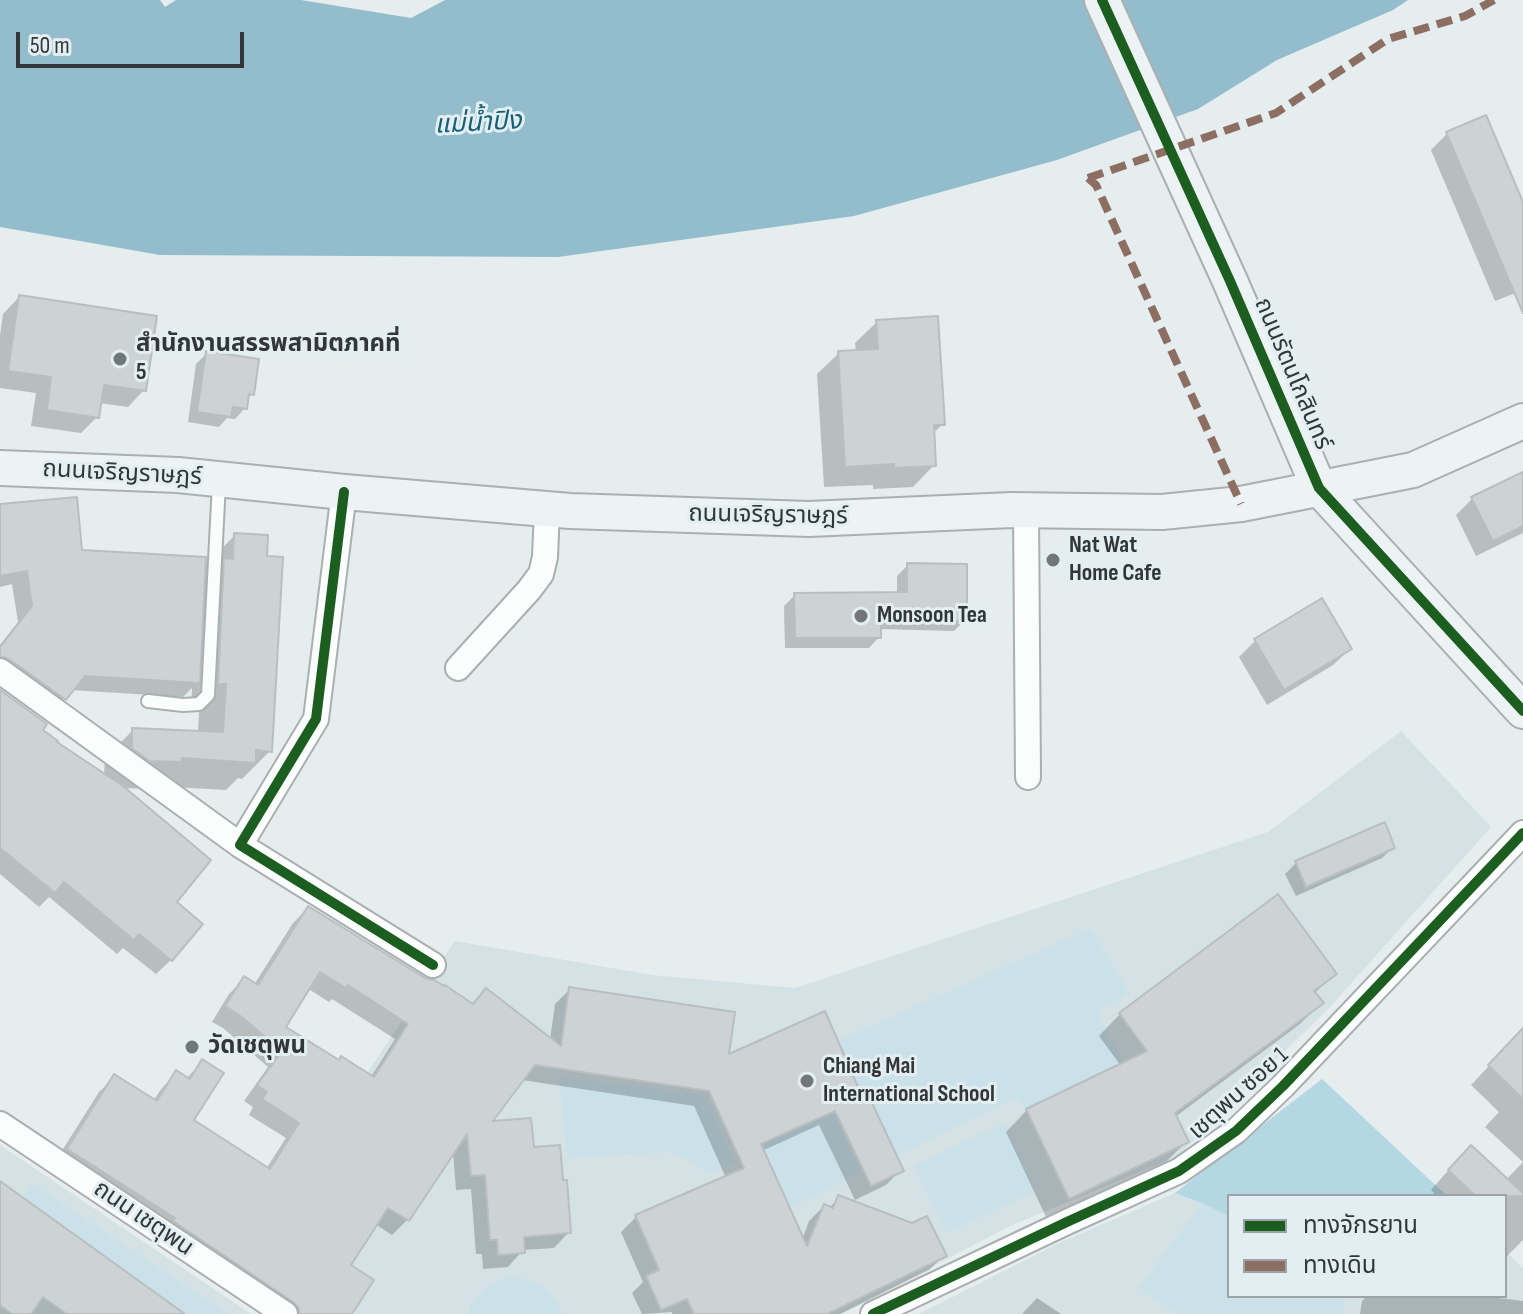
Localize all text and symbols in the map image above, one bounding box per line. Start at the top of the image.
scale bar [20,16,248,66]
text: 50 m [30,31,70,60]
water label: แม่น้ำปิง [434,106,522,142]
street label: ถนนรัตนโกสินทร์ [1247,294,1337,454]
place label: สำนักงานสรรพสามิตภาคที่ 5 [136,331,401,387]
marker: สำนักงานสรรพสามิตภาคที่ 5 [111,350,129,368]
street label: ถนนเจริญราษฎร์ [42,455,202,493]
street label: ถนนเจริญราษฎร์ [688,500,848,532]
place label: Nat Wat Home Cafe [1069,532,1161,588]
marker: Nat Wat Home Cafe [1044,551,1062,569]
place label: Monsoon Tea [877,602,987,630]
marker: Monsoon Tea [852,607,870,625]
place label: วัดเชตุพน [208,1033,306,1061]
marker: วัดเชตุพน [183,1038,201,1056]
street label: เชตุพน ซอย 1 [1183,1042,1295,1146]
place label: Chiang Mai International School [823,1053,995,1109]
marker: Chiang Mai International School [798,1072,816,1090]
street label: ถนน เชตุพน [88,1175,198,1263]
legend [1227,1194,1507,1298]
text: ทางจักรยาน [1303,1211,1418,1240]
text: ทางเดิน [1303,1251,1377,1280]

